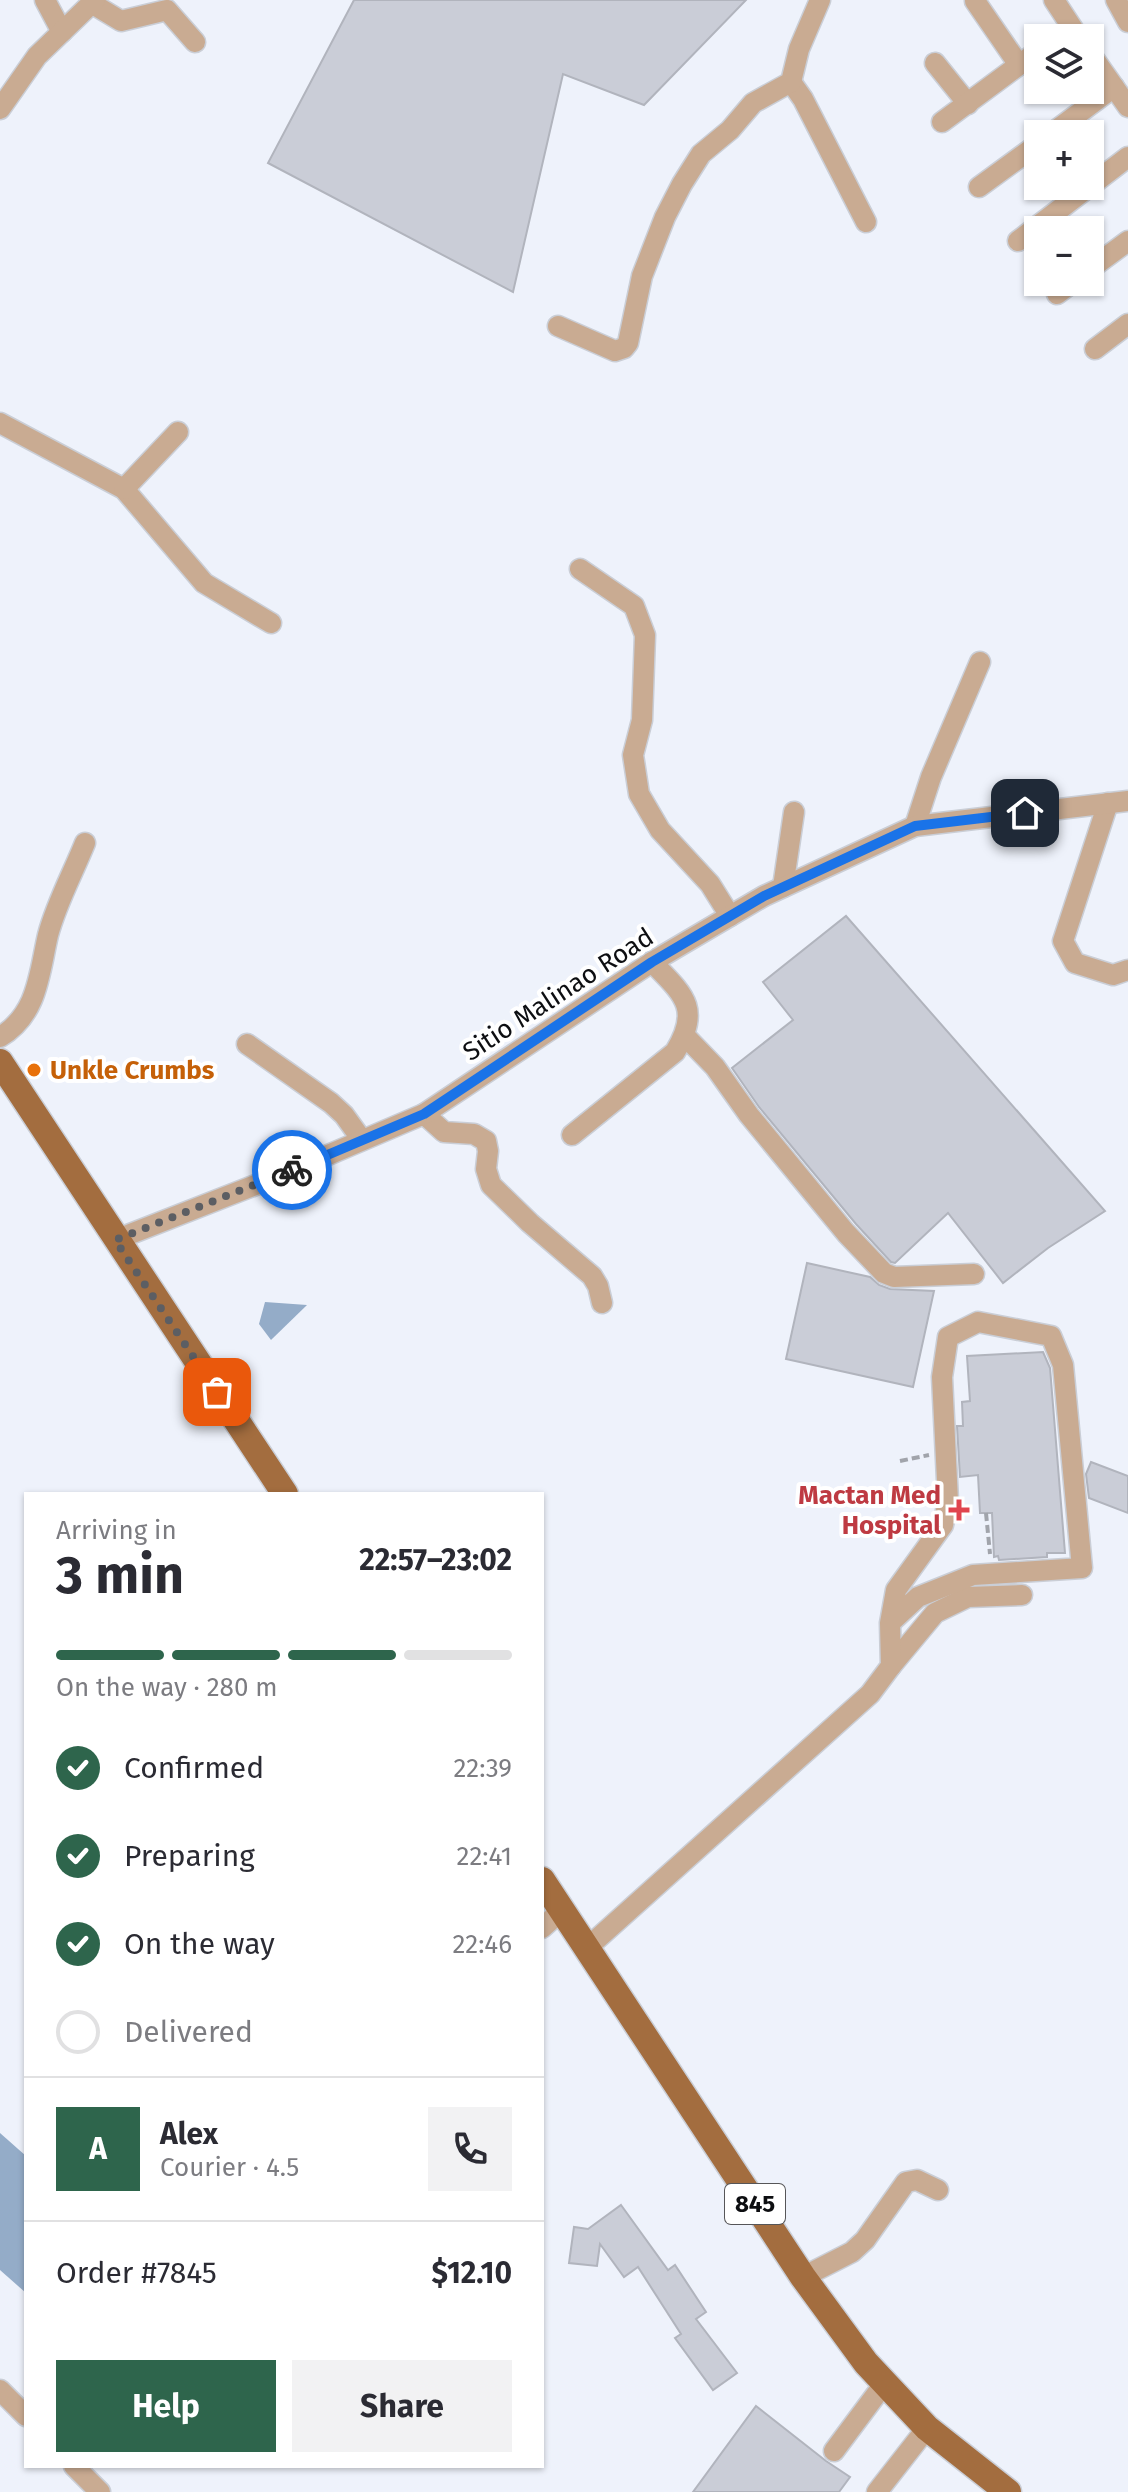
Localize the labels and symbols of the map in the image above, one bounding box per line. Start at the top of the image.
pin [991,779,1059,847]
street label: Sitio Malinao Road [457,921,659,1068]
place label: Unkle Crumbs [50,1055,215,1086]
marker: Unkle Crumbs [25,1061,43,1079]
courier [252,1130,332,1210]
pin [183,1358,251,1426]
place label: Mactan Med Hospital [798,1480,941,1541]
marker: Mactan Med Hospital [948,1499,970,1521]
road number: 845 [725,2184,785,2224]

